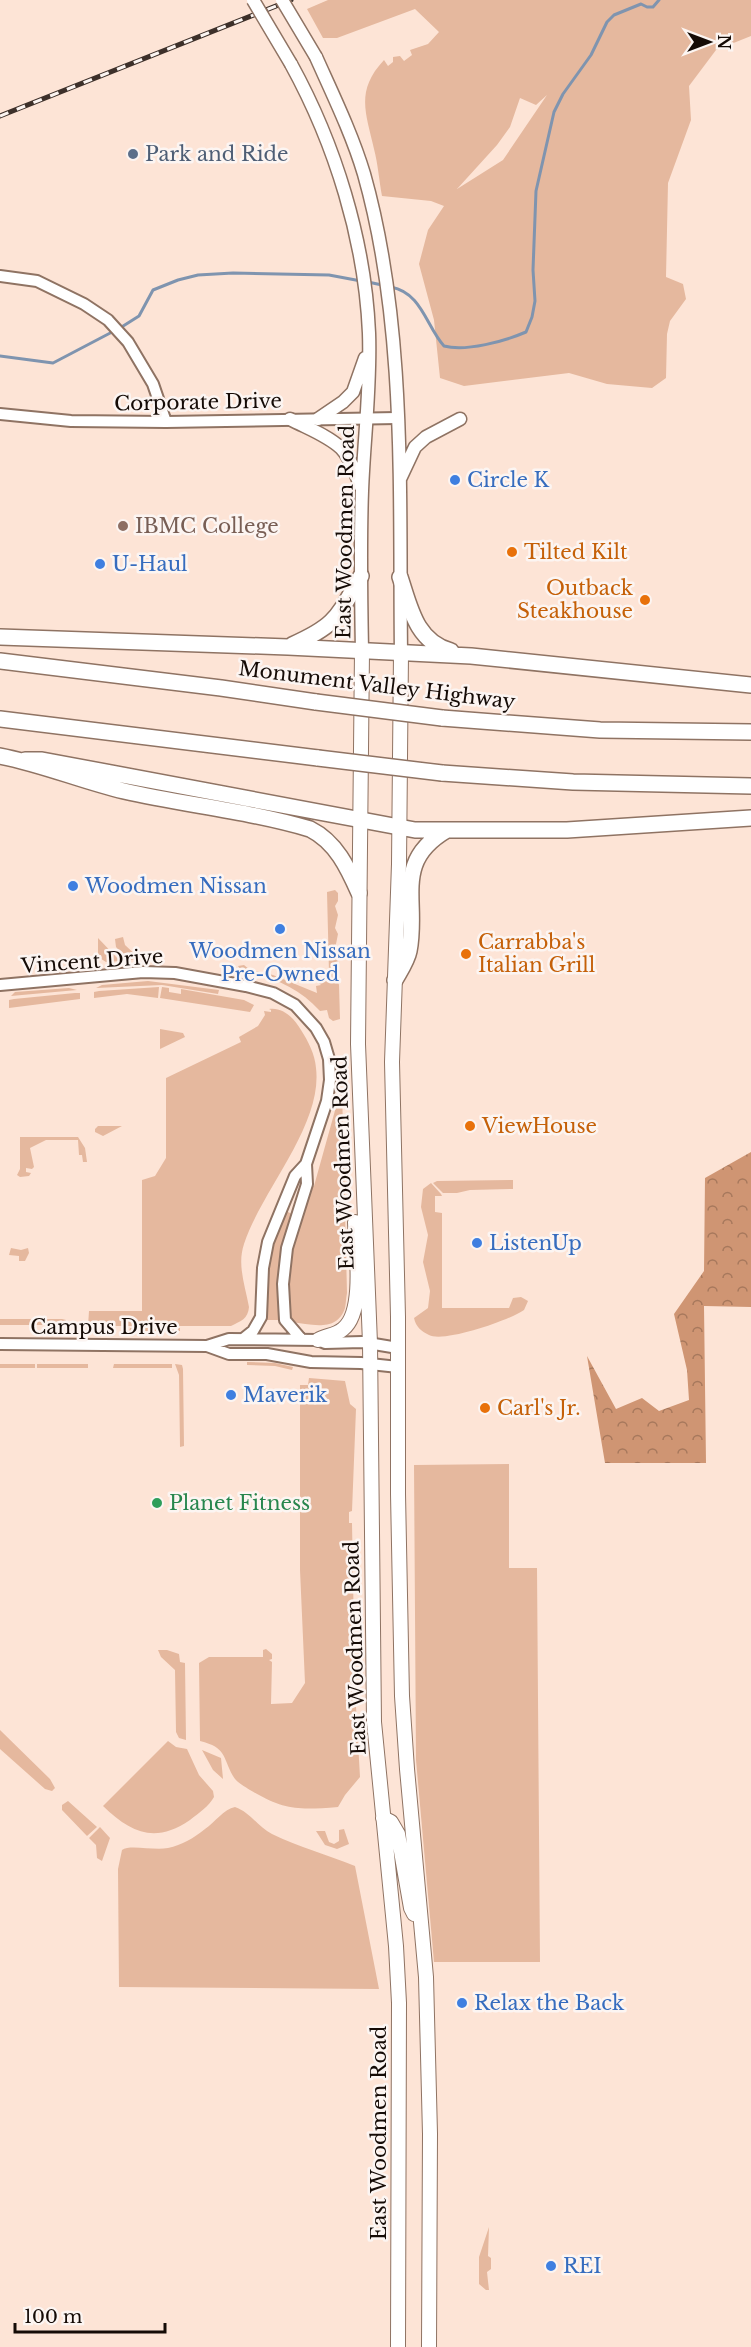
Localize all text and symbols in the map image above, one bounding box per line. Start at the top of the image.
north arrow [679,12,739,72]
text: N [714,34,734,50]
place label: Park and Ride [145,142,289,166]
marker: Park and Ride [126,147,140,161]
street label: Corporate Drive [114,389,282,415]
street label: East Woodmen Road [331,425,359,639]
place label: Circle K [467,468,550,492]
marker: Circle K [448,473,462,487]
place label: IBMC College [135,514,279,538]
marker: IBMC College [116,519,130,533]
place label: Tilted Kilt [524,540,628,564]
marker: Tilted Kilt [505,545,519,559]
place label: U-Haul [112,552,188,576]
marker: U-Haul [93,557,107,571]
place label: Outback Steakhouse [517,576,634,623]
marker: Outback Steakhouse [638,593,652,607]
street label: Monument Valley Highway [237,656,517,714]
place label: Woodmen Nissan [84,874,267,898]
marker: Woodmen Nissan [66,879,80,893]
marker: Woodmen Nissan Pre-Owned [273,922,287,936]
place label: Carrabba's Italian Grill [478,930,595,977]
place label: Woodmen Nissan Pre-Owned [188,939,371,986]
street label: Vincent Drive [19,944,164,978]
marker: Carrabba's Italian Grill [459,947,473,961]
street label: East Woodmen Road [327,1055,359,1271]
place label: ViewHouse [481,1114,597,1138]
marker: ViewHouse [463,1119,477,1133]
place label: ListenUp [489,1231,582,1255]
marker: ListenUp [470,1236,484,1250]
street label: Campus Drive [30,1315,178,1339]
place label: Maverik [243,1383,328,1407]
marker: Maverik [224,1388,238,1402]
place label: Carl's Jr. [497,1396,581,1420]
marker: Carl's Jr. [478,1401,492,1415]
place label: Planet Fitness [169,1491,310,1515]
marker: Planet Fitness [150,1496,164,1510]
street label: East Woodmen Road [339,1540,371,1756]
place label: Relax the Back [474,1991,625,2015]
marker: Relax the Back [455,1996,469,2010]
street label: East Woodmen Road [367,2026,391,2240]
place label: REI [563,2254,602,2278]
marker: REI [544,2259,558,2273]
scale bar [15,2296,165,2334]
text: 100 m [24,2306,82,2328]

